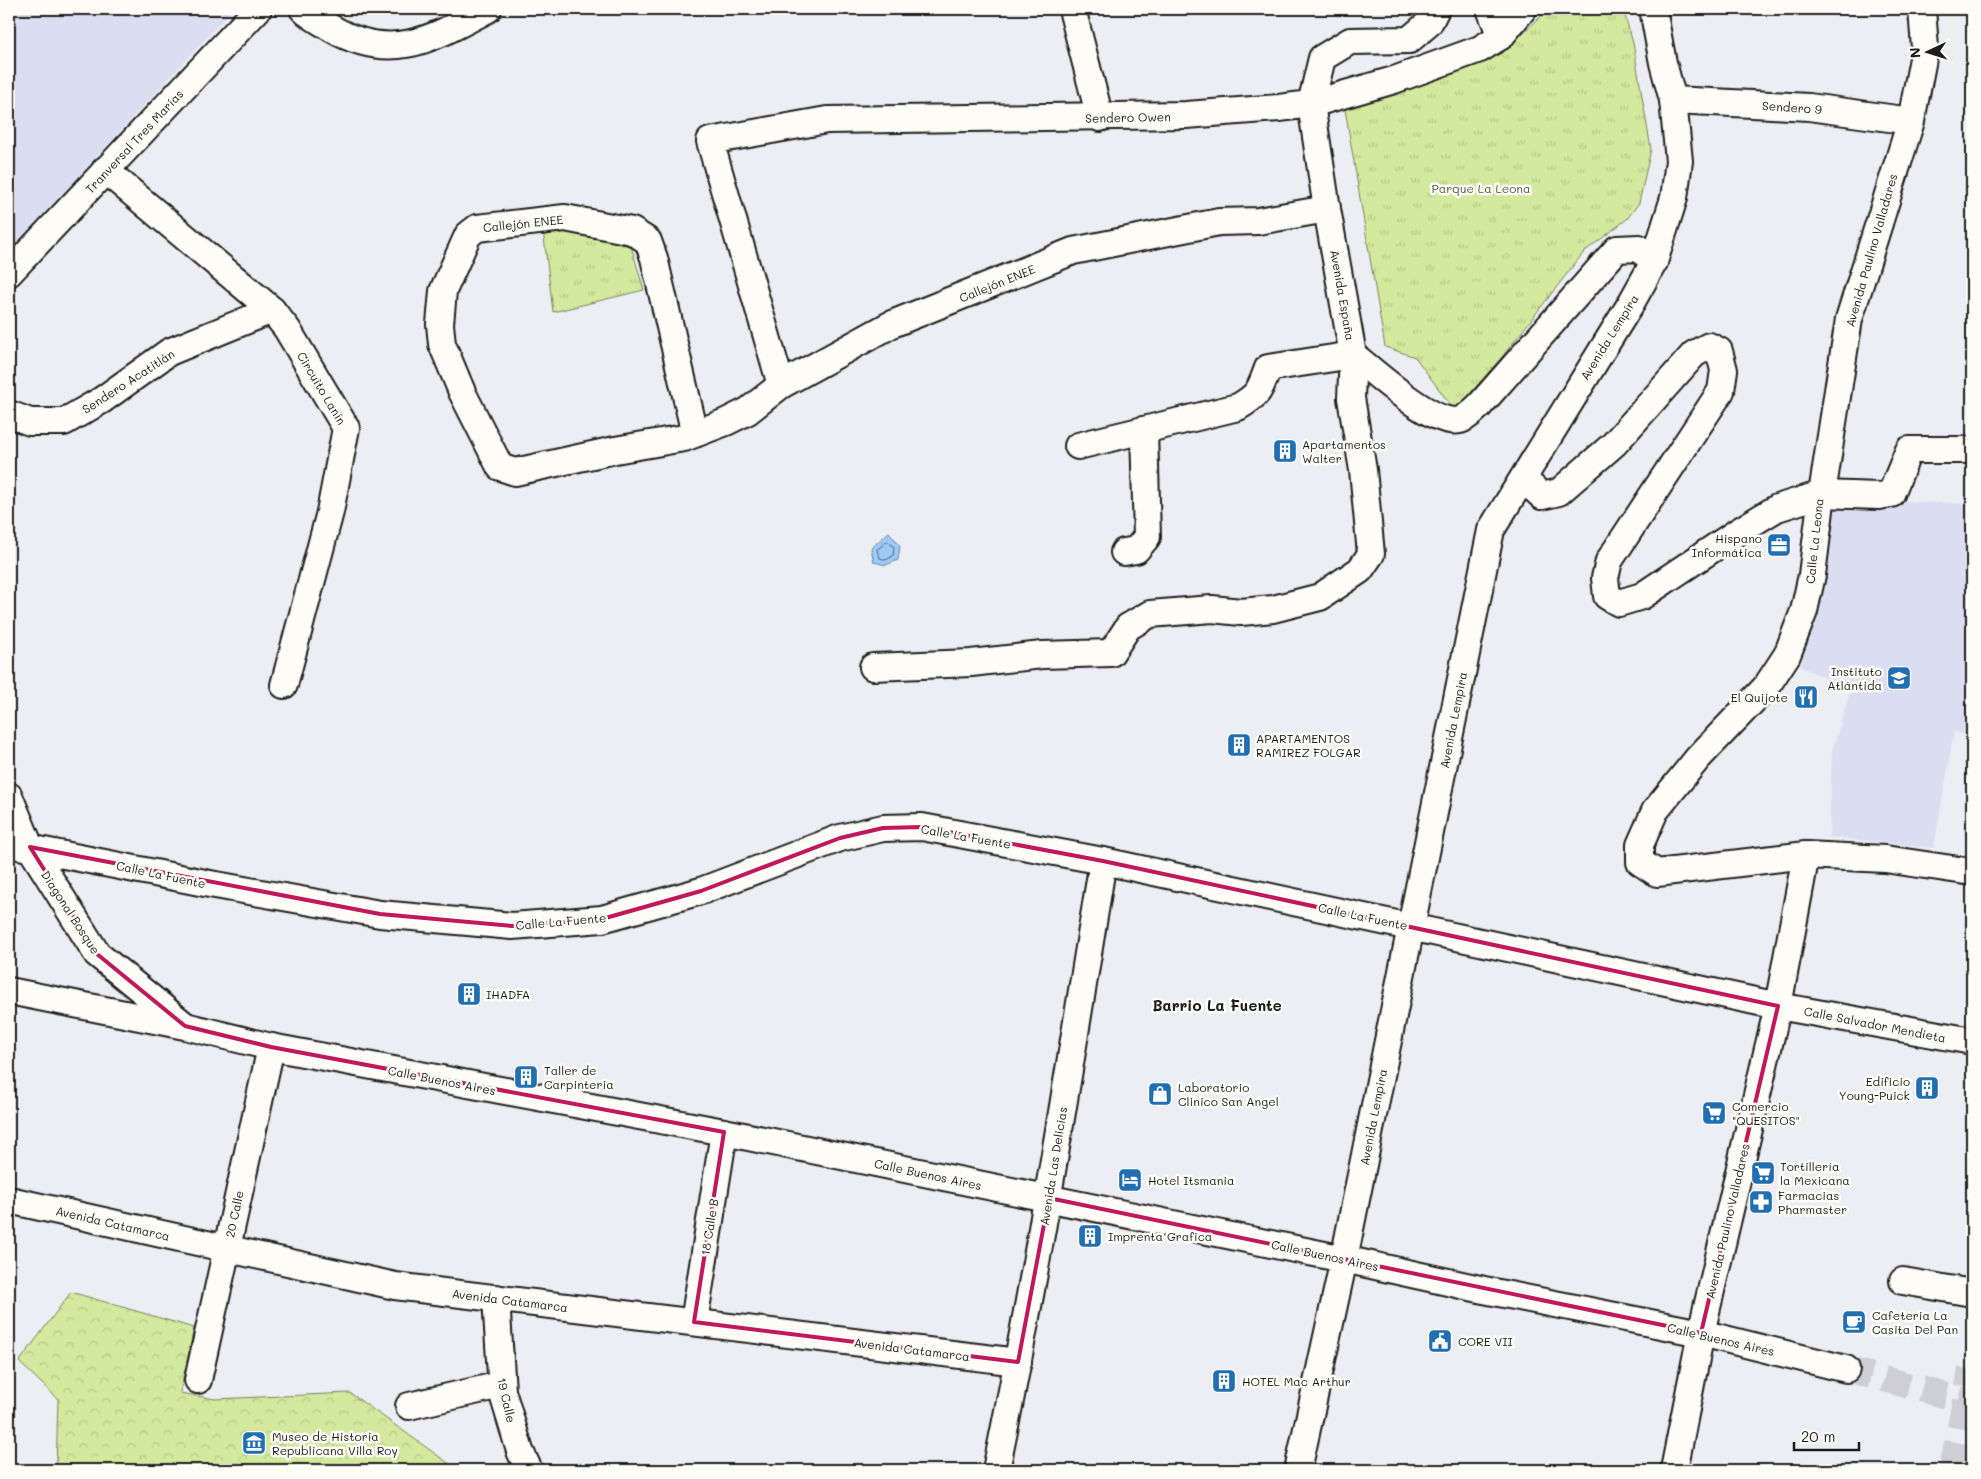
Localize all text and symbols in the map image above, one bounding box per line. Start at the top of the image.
north arrow [1904,28,1954,78]
text: N [1905,47,1924,59]
street label: Tranversal Tres Marías [82,85,187,196]
street label: Sendero 9 [1762,97,1822,117]
street label: Sendero Owen [1085,108,1171,126]
street label: Avenida Paulino Valladares [1841,171,1901,329]
park label: Parque La Leona [1432,180,1530,196]
street label: Callejón ENEE [482,211,564,235]
street label: Avenida España [1327,248,1359,342]
street label: Callejón ENEE [957,260,1037,306]
street label: Avenida Lempira [1576,291,1642,383]
street label: Sendero Acatitlán [79,345,177,417]
street label: Circuito Lanín [294,348,350,428]
place label: Apartamentos Walter [1302,436,1386,466]
building icon: Apartamentos Walter [1272,438,1298,464]
street label: Calle La Leona [1802,497,1826,585]
place label: Hispano Informática [1692,530,1762,560]
office icon: Hispano Informática [1766,532,1792,558]
place label: Instituto Atlántida [1827,663,1882,693]
school or university icon: Instituto Atlántida [1886,665,1912,691]
street label: Avenida Lempira [1436,670,1470,770]
restaurant icon: El Quijote [1793,684,1819,710]
place label: El Quijote [1731,689,1788,705]
place label: APARTAMENTOS RAMIREZ FOLGAR [1256,730,1361,760]
building icon: APARTAMENTOS RAMIREZ FOLGAR [1226,732,1252,758]
street label: Calle La Fuente [920,820,1012,852]
street label: Calle La Fuente [115,857,207,891]
street label: Diagonal Bosque [38,867,104,957]
street label: Calle La Fuente [1317,899,1409,933]
street label: Calle La Fuente [515,909,607,933]
building icon: IHADFA [456,981,482,1007]
place label: IHADFA [486,986,530,1002]
district label: Barrio La Fuente [1152,995,1282,1015]
street label: Calle Salvador Mendieta [1803,1002,1947,1046]
street label: Calle Buenos Aires [387,1062,497,1098]
place label: Taller de Carpinteria [544,1062,614,1092]
building icon: Taller de Carpinteria [513,1064,539,1090]
street label: Avenida Lempira [1356,1067,1390,1167]
place label: Edificio Young-Puick [1839,1073,1910,1103]
building icon: Edificio Young-Puick [1914,1075,1940,1101]
place label: Laboratorio Clinico San Angel [1178,1079,1279,1109]
shop icon: Laboratorio Clinico San Angel [1147,1081,1173,1107]
place label: Comercio "QUESITOS" [1732,1098,1800,1128]
supermarket icon: Comercio "QUESITOS" [1701,1100,1727,1126]
street label: Avenida Las Delicias [1036,1105,1070,1227]
street label: Avenida Paulino Valladares [1701,1142,1753,1300]
street label: Calle Buenos Aires [873,1155,983,1193]
place label: Tortillería la Mexicana [1780,1158,1850,1188]
supermarket icon: Tortillería la Mexicana [1750,1160,1776,1186]
hotel icon: Hotel Itsmania [1117,1167,1143,1193]
place label: Hotel Itsmania [1148,1172,1234,1188]
place label: Farmacias Pharmaster [1778,1187,1847,1217]
street label: 20 Calle [221,1189,247,1239]
pharmacy icon: Farmacias Pharmaster [1748,1189,1774,1215]
street label: 18 Calle B [697,1197,721,1257]
street label: Avenida Catamarca [54,1202,172,1244]
building icon: Imprenta Grafica [1077,1223,1103,1249]
place label: Imprenta Grafica [1108,1228,1212,1244]
street label: Calle Buenos Aires [1270,1236,1380,1274]
street label: Avenida Catamarca [451,1285,569,1315]
place label: Cafeteria La Casita Del Pan [1872,1307,1958,1337]
cafe icon: Cafeteria La Casita Del Pan [1841,1309,1867,1335]
street label: Calle Buenos Aires [1666,1319,1776,1359]
public building icon: CORE VII [1427,1328,1453,1354]
place label: CORE VII [1458,1333,1513,1349]
street label: Avenida Catamarca [853,1334,971,1364]
building icon: HOTEL Mac Arthur [1211,1368,1237,1394]
place label: HOTEL Mac Arthur [1242,1373,1351,1389]
street label: 19 Calle [494,1376,520,1424]
scale bar [1794,1419,1858,1451]
text: 20 m [1801,1426,1835,1446]
place label: Museo de Historia Republicana Villa Roy [272,1428,398,1458]
museum icon: Museo de Historia Republicana Villa Roy [241,1430,267,1456]

